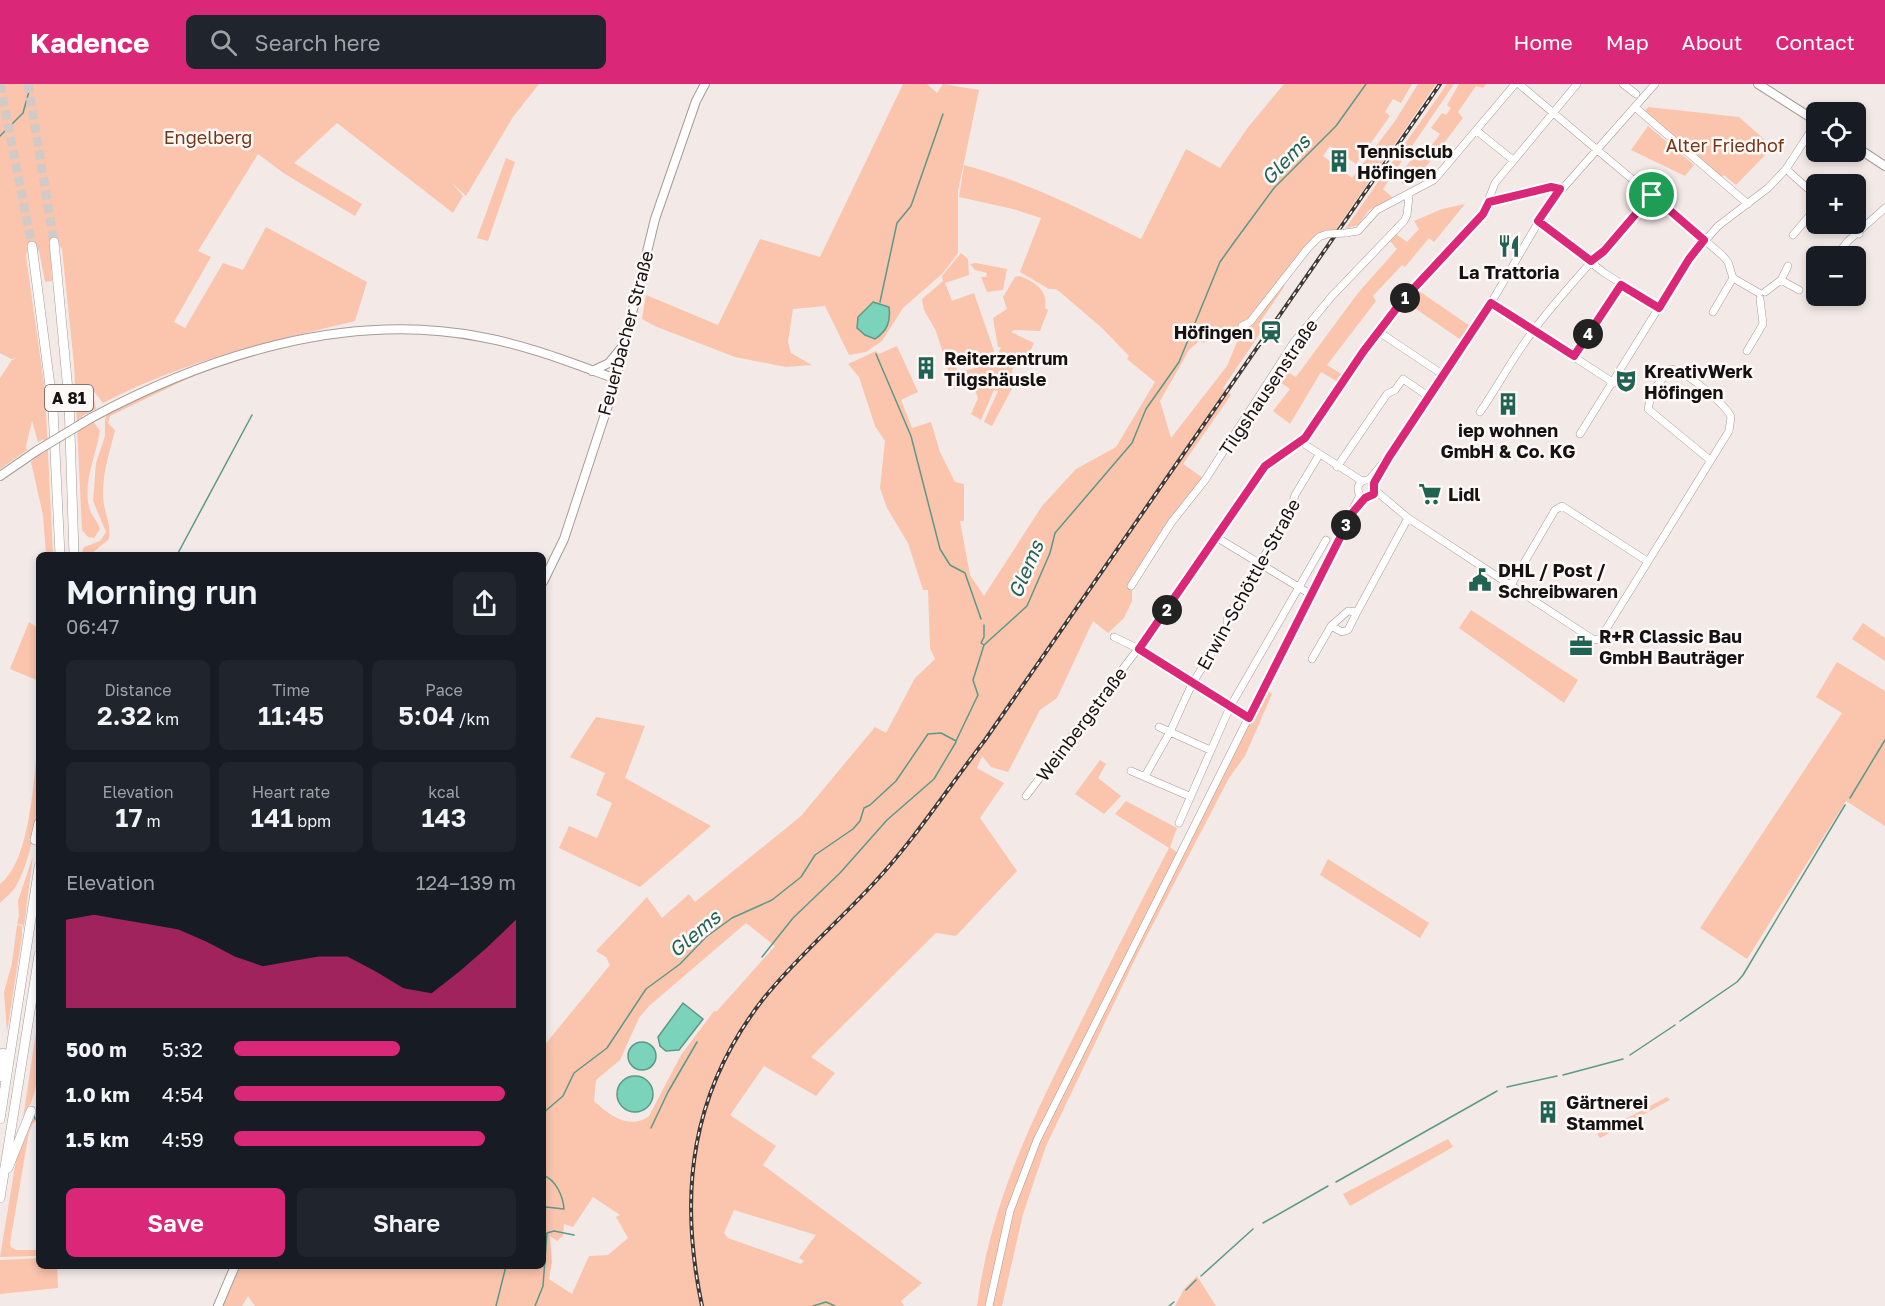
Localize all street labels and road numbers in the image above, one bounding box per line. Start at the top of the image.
street label: Feuerbacher Straße [592,248,658,418]
street label: Tilgshausenstraße [1214,315,1322,459]
road number: A 81 [45,385,93,411]
street label: Erwin-Schöttle-Straße [1192,495,1304,673]
street label: Weinbergstraße [1031,663,1131,785]

